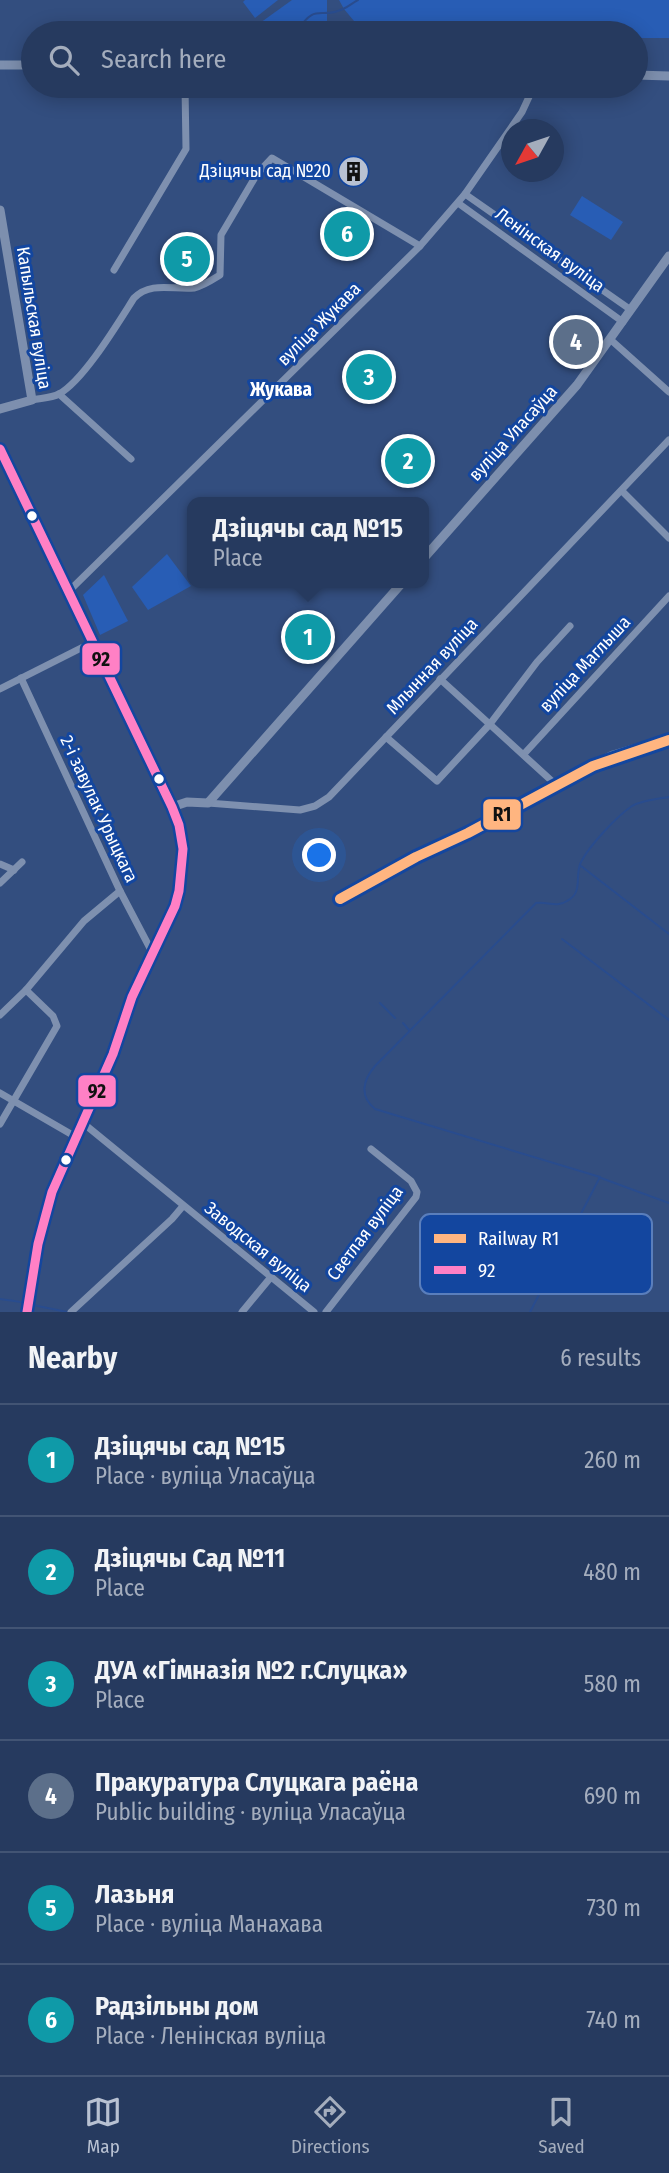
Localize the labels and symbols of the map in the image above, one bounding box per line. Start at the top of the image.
north arrow [501,119,564,182]
building icon: Дзіцячы сад №20 [337,154,371,188]
place label: Дзіцячы сад №20 [199,160,331,182]
street label: Ленінская вуліца [491,203,609,297]
pin: 6 [324,208,370,260]
pin: 5 [164,233,210,285]
street label: Капыльская вуліца [12,245,56,391]
street label: вуліца Жукава [273,278,365,370]
pin: 4 [553,316,599,368]
pin: 3 [346,351,392,403]
district label: Жукава [249,378,312,401]
street label: вуліца Уласаўца [464,380,562,485]
pin: 2 [385,435,431,487]
unlabelled marker [25,509,39,523]
pin: 1 [285,611,331,663]
street label: вуліца Маглыша [535,611,635,717]
street label: Млынная вуліца [382,613,482,719]
line badge: 92 [81,642,121,676]
text: 92 [92,648,110,671]
street label: 2-і завулак Урыцкага [55,732,143,886]
unlabelled marker [152,772,166,786]
line badge: R1 [482,798,522,831]
text: R1 [493,803,511,826]
your location [302,838,336,872]
line badge: 92 [77,1074,117,1108]
text: 92 [88,1080,106,1103]
unlabelled marker [59,1153,73,1167]
street label: Светлая вуліца [322,1181,408,1285]
street label: Заводская вуліца [200,1197,316,1297]
legend [420,1214,652,1294]
text: Railway R1 [478,1227,559,1250]
text: 92 [478,1259,495,1282]

